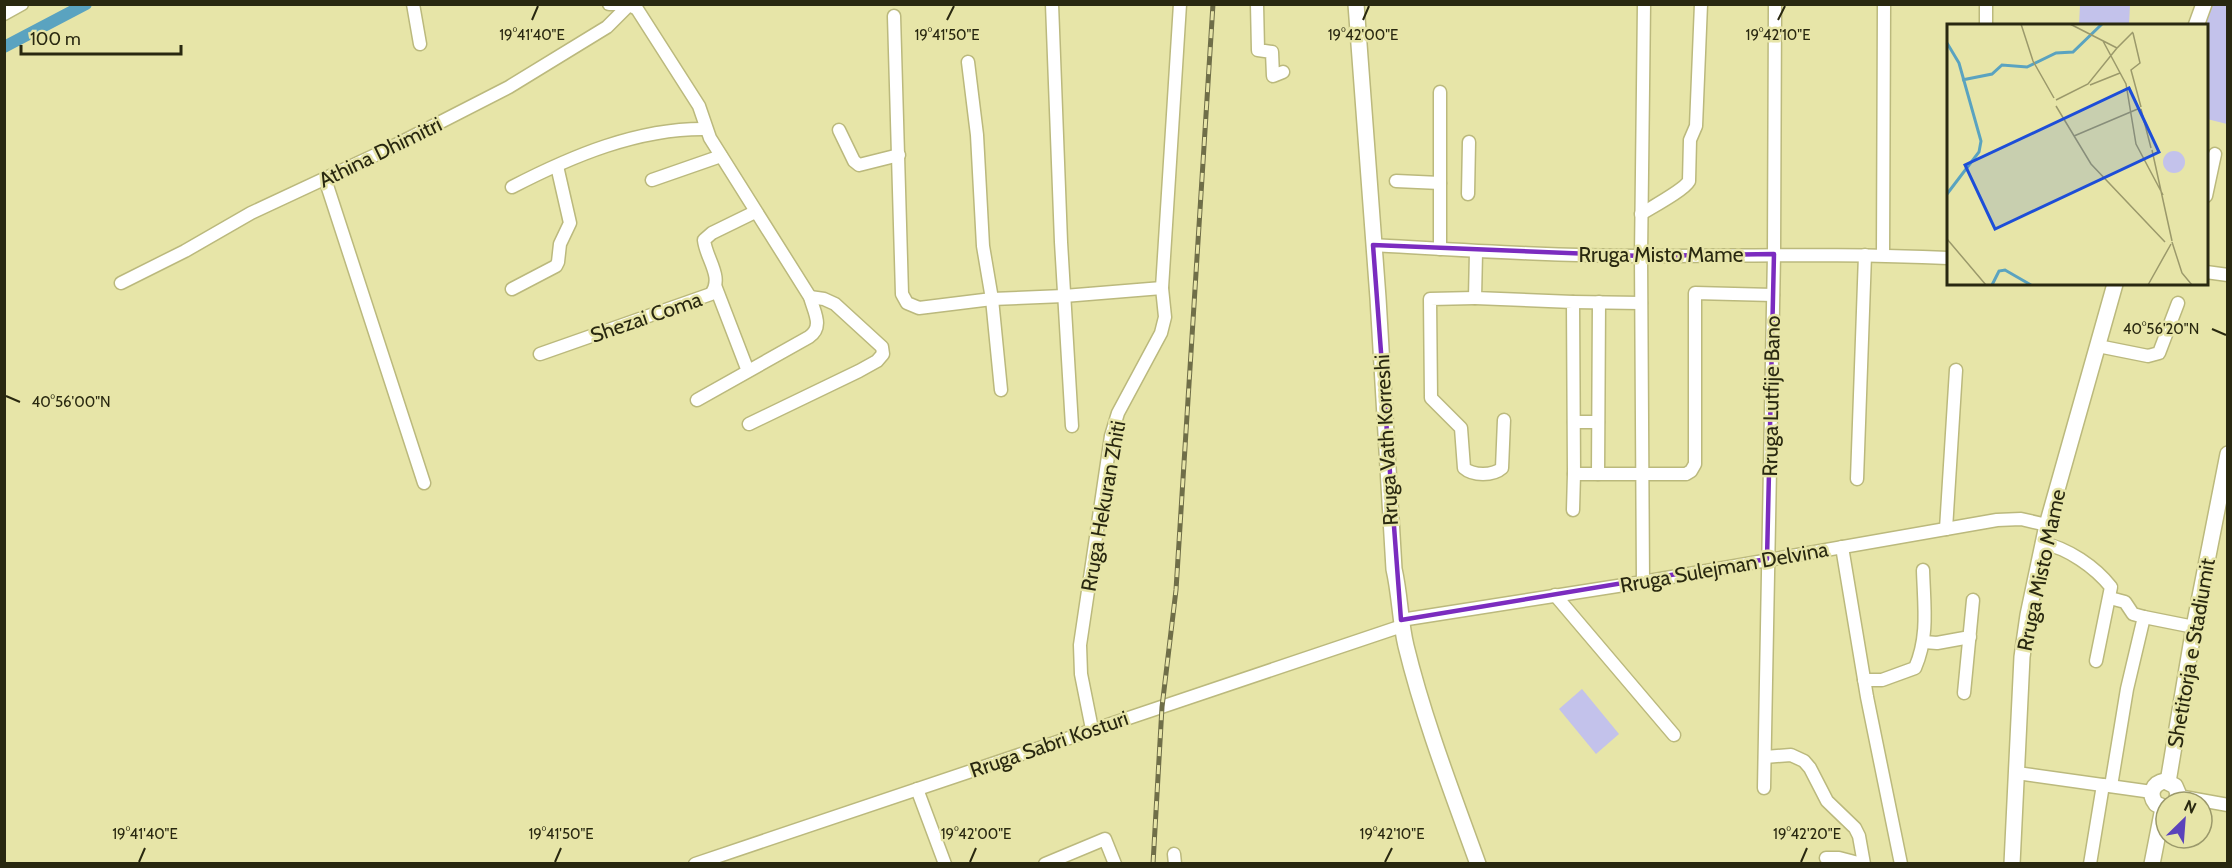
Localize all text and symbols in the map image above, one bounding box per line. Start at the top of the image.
scale bar [21,18,182,56]
inset map [1947,24,2208,285]
text: 19°41'40"E [499,26,565,44]
text: 19°41'50"E [914,26,980,44]
text: 19°42'00"E [1328,26,1398,44]
text: 19°42'10"E [1746,26,1810,44]
text: 100 m [30,28,81,50]
street label: Athina Dhimitri [314,111,446,193]
street label: Rruga Misto Mame [1579,242,1744,267]
street label: Shezai Coma [587,286,705,348]
street label: Rruga Lutfije Bano [1757,315,1786,477]
text: 40°56'20"N [2123,320,2199,338]
street label: Rruga Vath Korreshi [1369,354,1403,526]
text: 40°56'00"N [31,393,111,411]
street label: Rruga Hekuran Zhiti [1076,419,1130,593]
street label: Rruga Misto Mame [2012,487,2070,653]
street label: Rruga Sulejman Delvina [1618,536,1830,599]
street label: Shetitorja e Stadiumit [2162,556,2221,750]
street label: Rruga Sabri Kosturi [967,705,1131,783]
north arrow [2154,790,2214,850]
text: N [2181,796,2199,818]
text: 19°41'40"E [112,825,178,843]
text: 19°41'50"E [528,825,594,843]
text: 19°42'00"E [941,825,1011,843]
text: 19°42'10"E [1360,825,1424,843]
text: 19°42'20"E [1773,825,1841,843]

